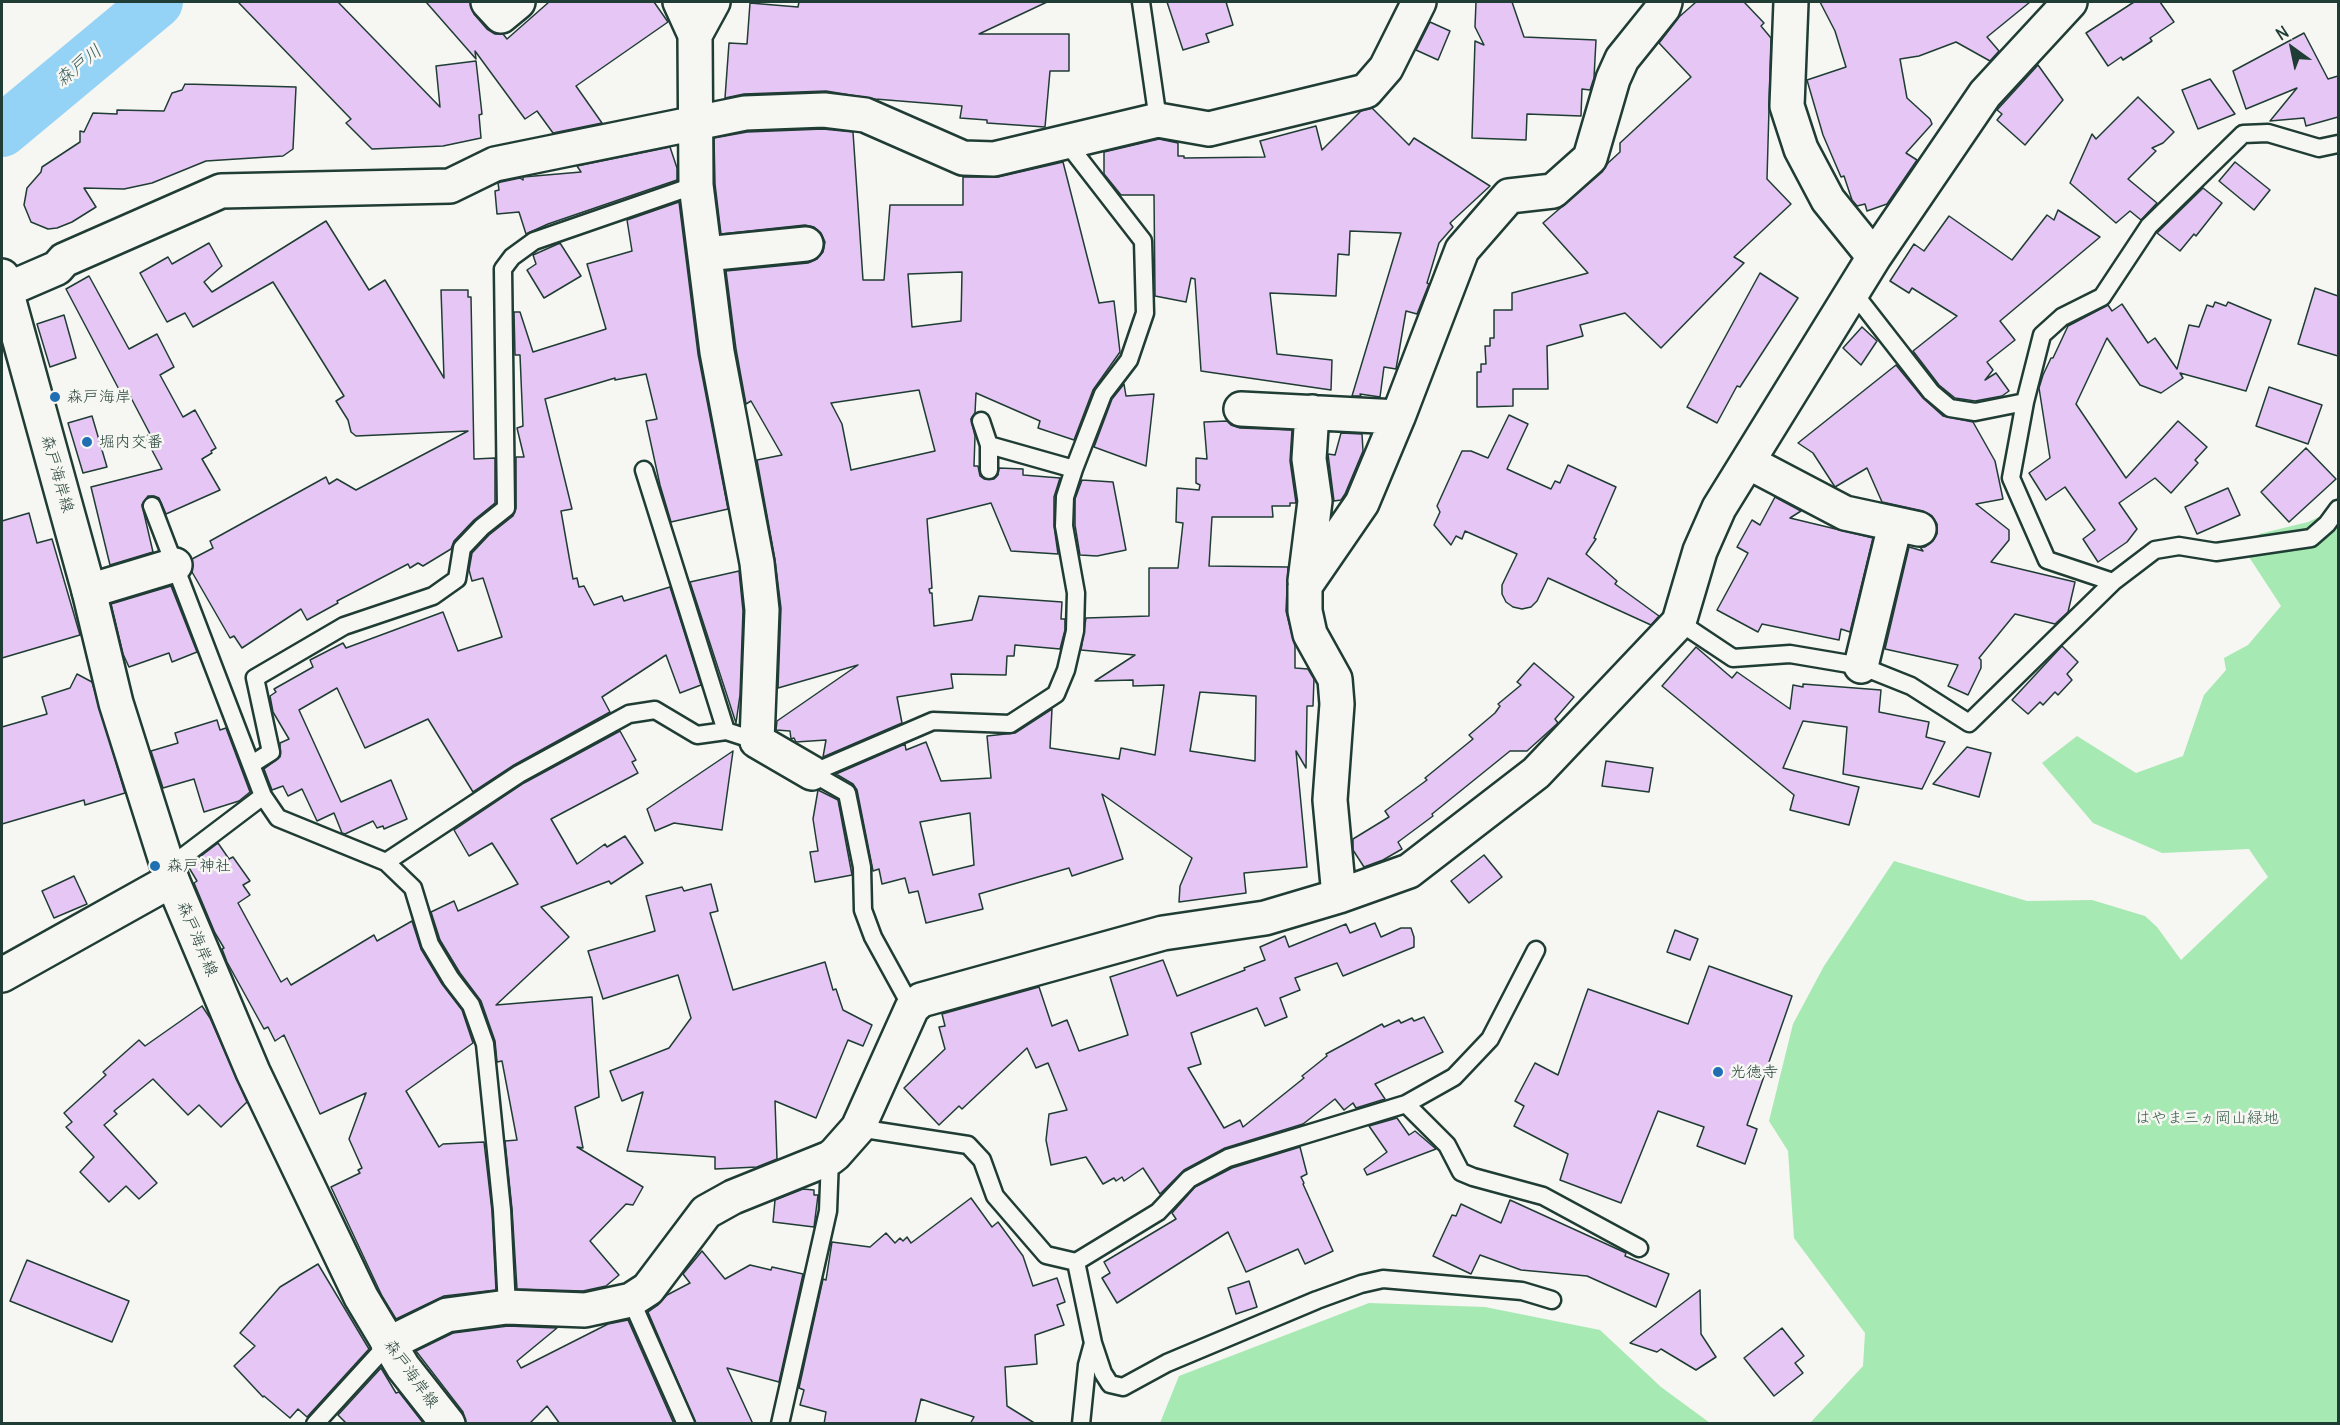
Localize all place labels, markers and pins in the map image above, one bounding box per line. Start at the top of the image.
place label: 森戸海岸 [67,387,131,407]
marker: 森戸海岸 [48,390,62,404]
place label: 堀内交番 [99,432,163,452]
marker: 堀内交番 [80,435,94,449]
place label: 森戸神社 [167,856,231,876]
marker: 森戸神社 [148,859,162,873]
place label: 光徳寺 [1730,1062,1778,1082]
marker: 光徳寺 [1711,1065,1725,1079]

